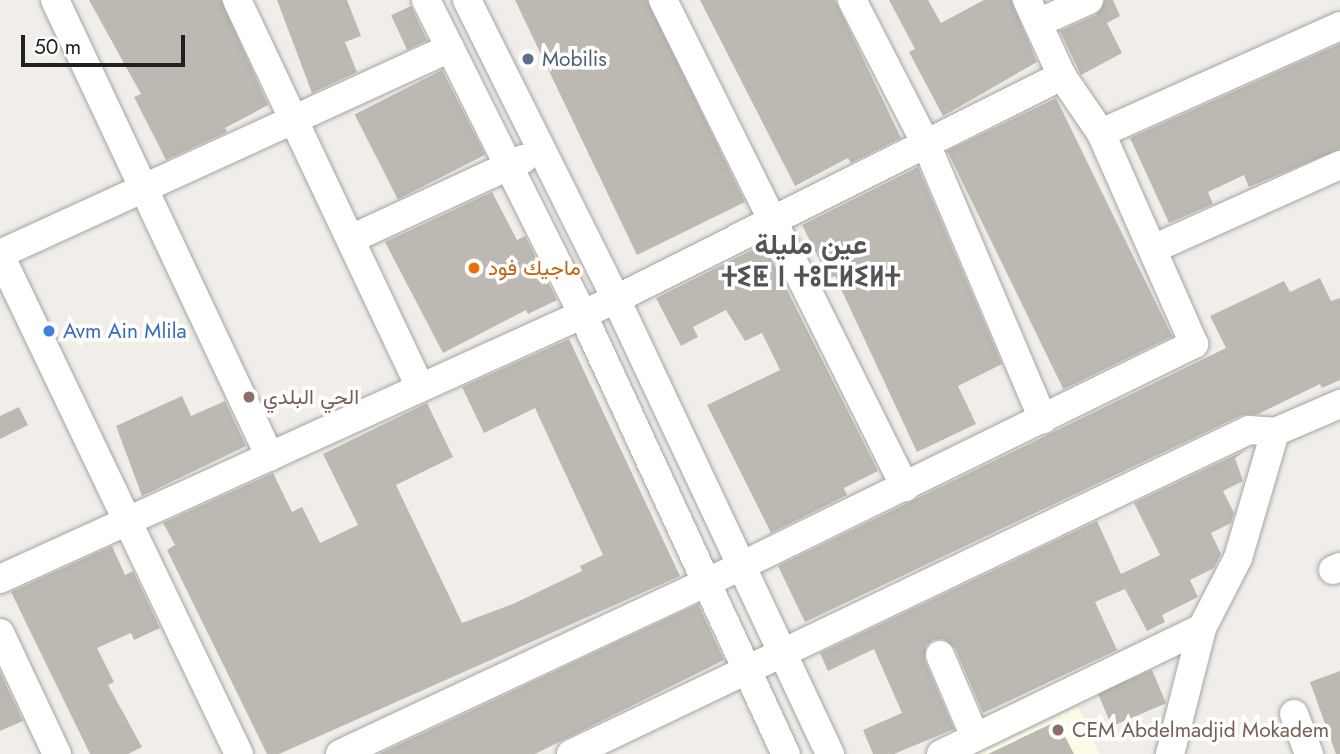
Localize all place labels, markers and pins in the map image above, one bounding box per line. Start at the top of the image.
place label: Mobilis [542,46,607,72]
marker: Mobilis [520,51,536,67]
place label: ماجيك فود [488,255,581,281]
marker: ماجيك فود [466,260,482,276]
place label: Avm Ain Mlila [63,318,187,344]
marker: Avm Ain Mlila [41,323,57,339]
place label: الحي البلدي [263,384,359,410]
marker: الحي البلدي [241,389,257,405]
place label: CEM Abdelmadjid Mokadem [1072,717,1329,743]
marker: CEM Abdelmadjid Mokadem [1050,722,1066,738]

